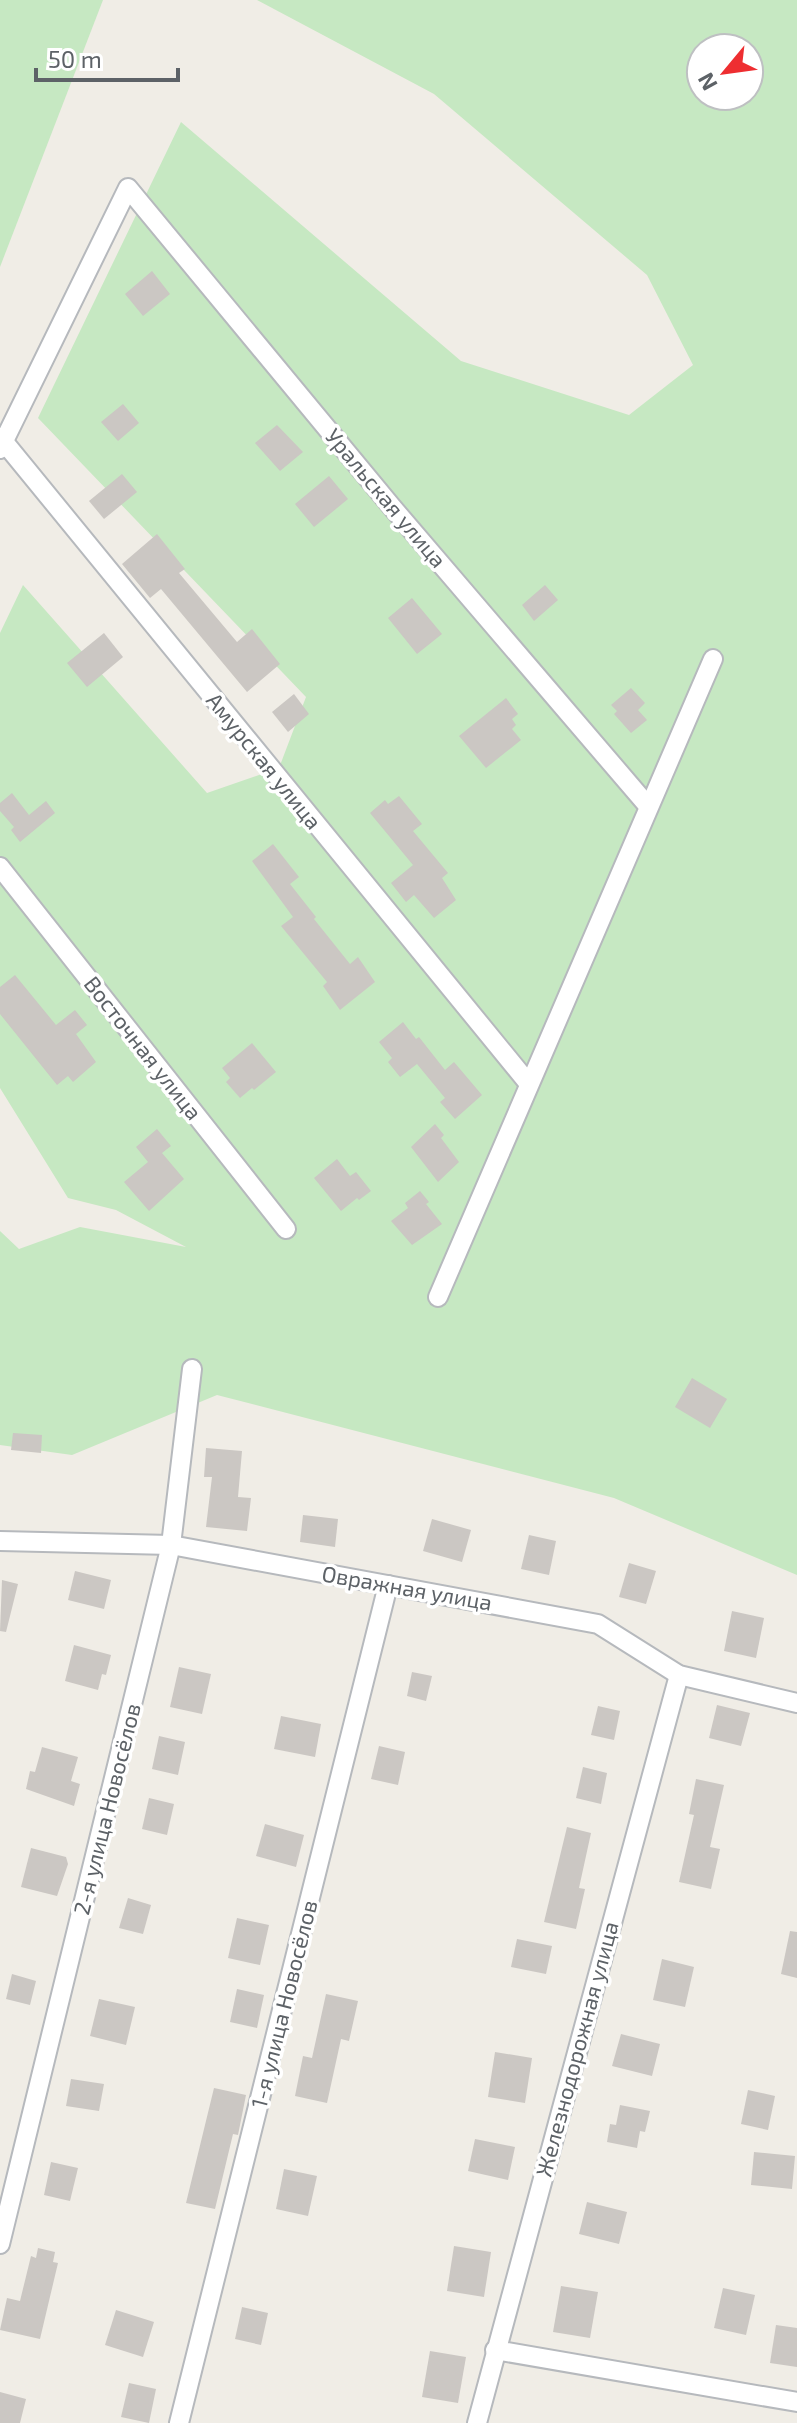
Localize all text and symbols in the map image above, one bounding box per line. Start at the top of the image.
scale bar [36,32,178,82]
north arrow [685,32,765,112]
text: 50 m [48,44,102,73]
text: N [691,69,722,95]
street label: Уральская улица [320,423,452,573]
street label: Амурская улица [201,687,328,834]
street label: Восточная улица [79,970,208,1125]
street label: Овражная улица [320,1559,494,1616]
street label: 2-я улица Новосёлов [67,1700,146,1917]
street label: 1-я улица Новосёлов [245,1897,322,2111]
street label: Железнодорожная улица [529,1918,624,2180]

